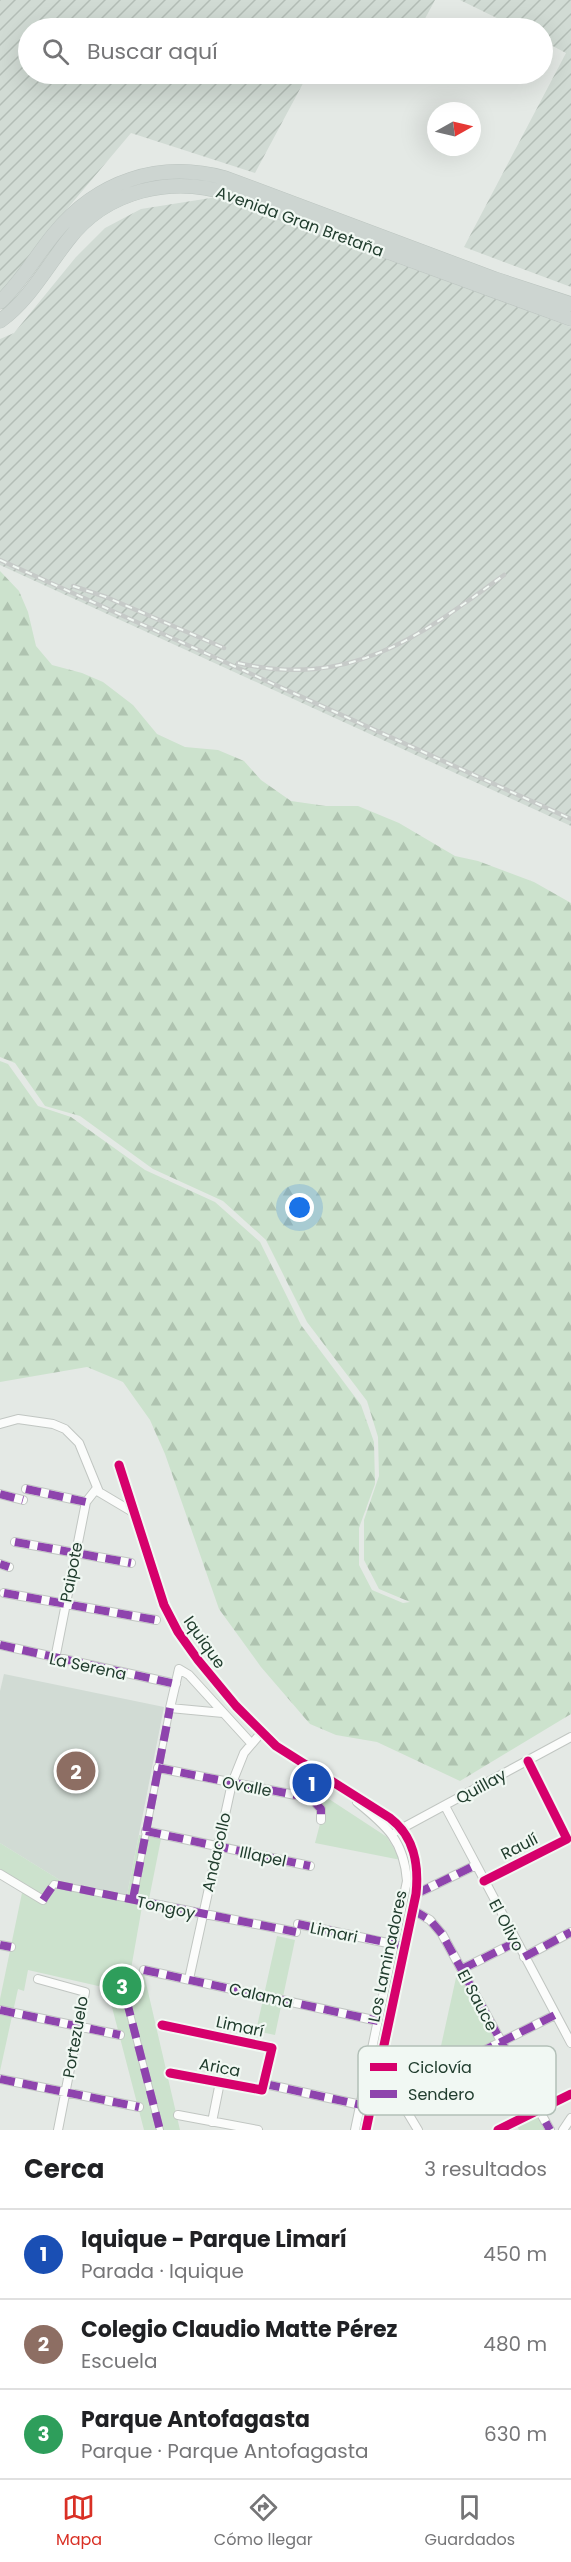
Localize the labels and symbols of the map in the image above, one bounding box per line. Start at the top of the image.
north arrow [427,102,481,156]
street label: Avenida Gran Bretaña [213,180,387,263]
your location [285,1193,314,1222]
street label: Paipote [54,1540,89,1604]
street label: Iquique [178,1611,231,1673]
street label: La Serena [47,1647,129,1686]
pin: 2 [56,1748,96,1794]
pin: 1 [292,1760,332,1806]
street label: Quillay [452,1763,511,1810]
street label: Ovalle [220,1770,274,1803]
street label: Andacollo [196,1810,237,1894]
street label: Raulí [497,1827,542,1865]
street label: Illapel [237,1840,288,1873]
street label: Los Laminadores [362,1888,413,2024]
street label: Tongoy [135,1890,197,1925]
street label: El Olivo [483,1895,530,1955]
street label: Limari [308,1916,360,1949]
pin: 3 [102,1964,142,2008]
street label: El Sauce [452,1965,503,2035]
street label: Calama [227,1977,295,2014]
street label: Portezuelo [57,1994,94,2080]
street label: Limarí [214,2010,266,2043]
legend [358,2046,556,2115]
street label: Arica [197,2052,242,2083]
text: Ciclovía [408,2056,472,2079]
text: Sendero [408,2083,475,2106]

